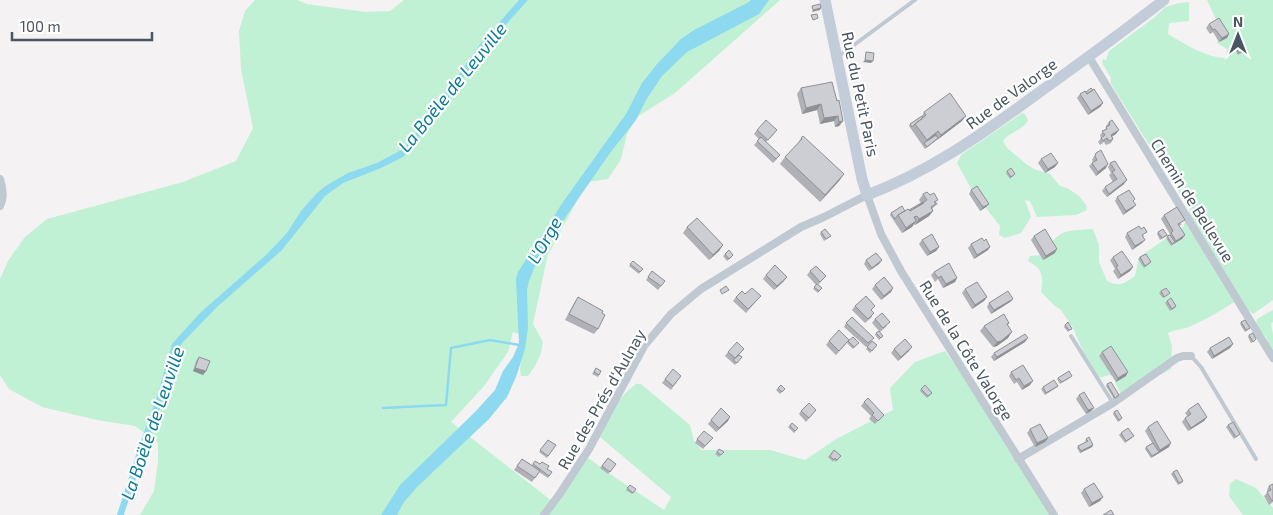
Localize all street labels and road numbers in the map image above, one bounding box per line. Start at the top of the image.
street label: Rue du Petit Paris [838,30,884,158]
street label: Rue de Valorge [962,54,1060,132]
street label: Chemin de Bellevue [1147,135,1239,265]
street label: Rue de la Côte Valorge [916,277,1018,423]
street label: Rue des Prés d'Aulnay [553,325,649,473]

